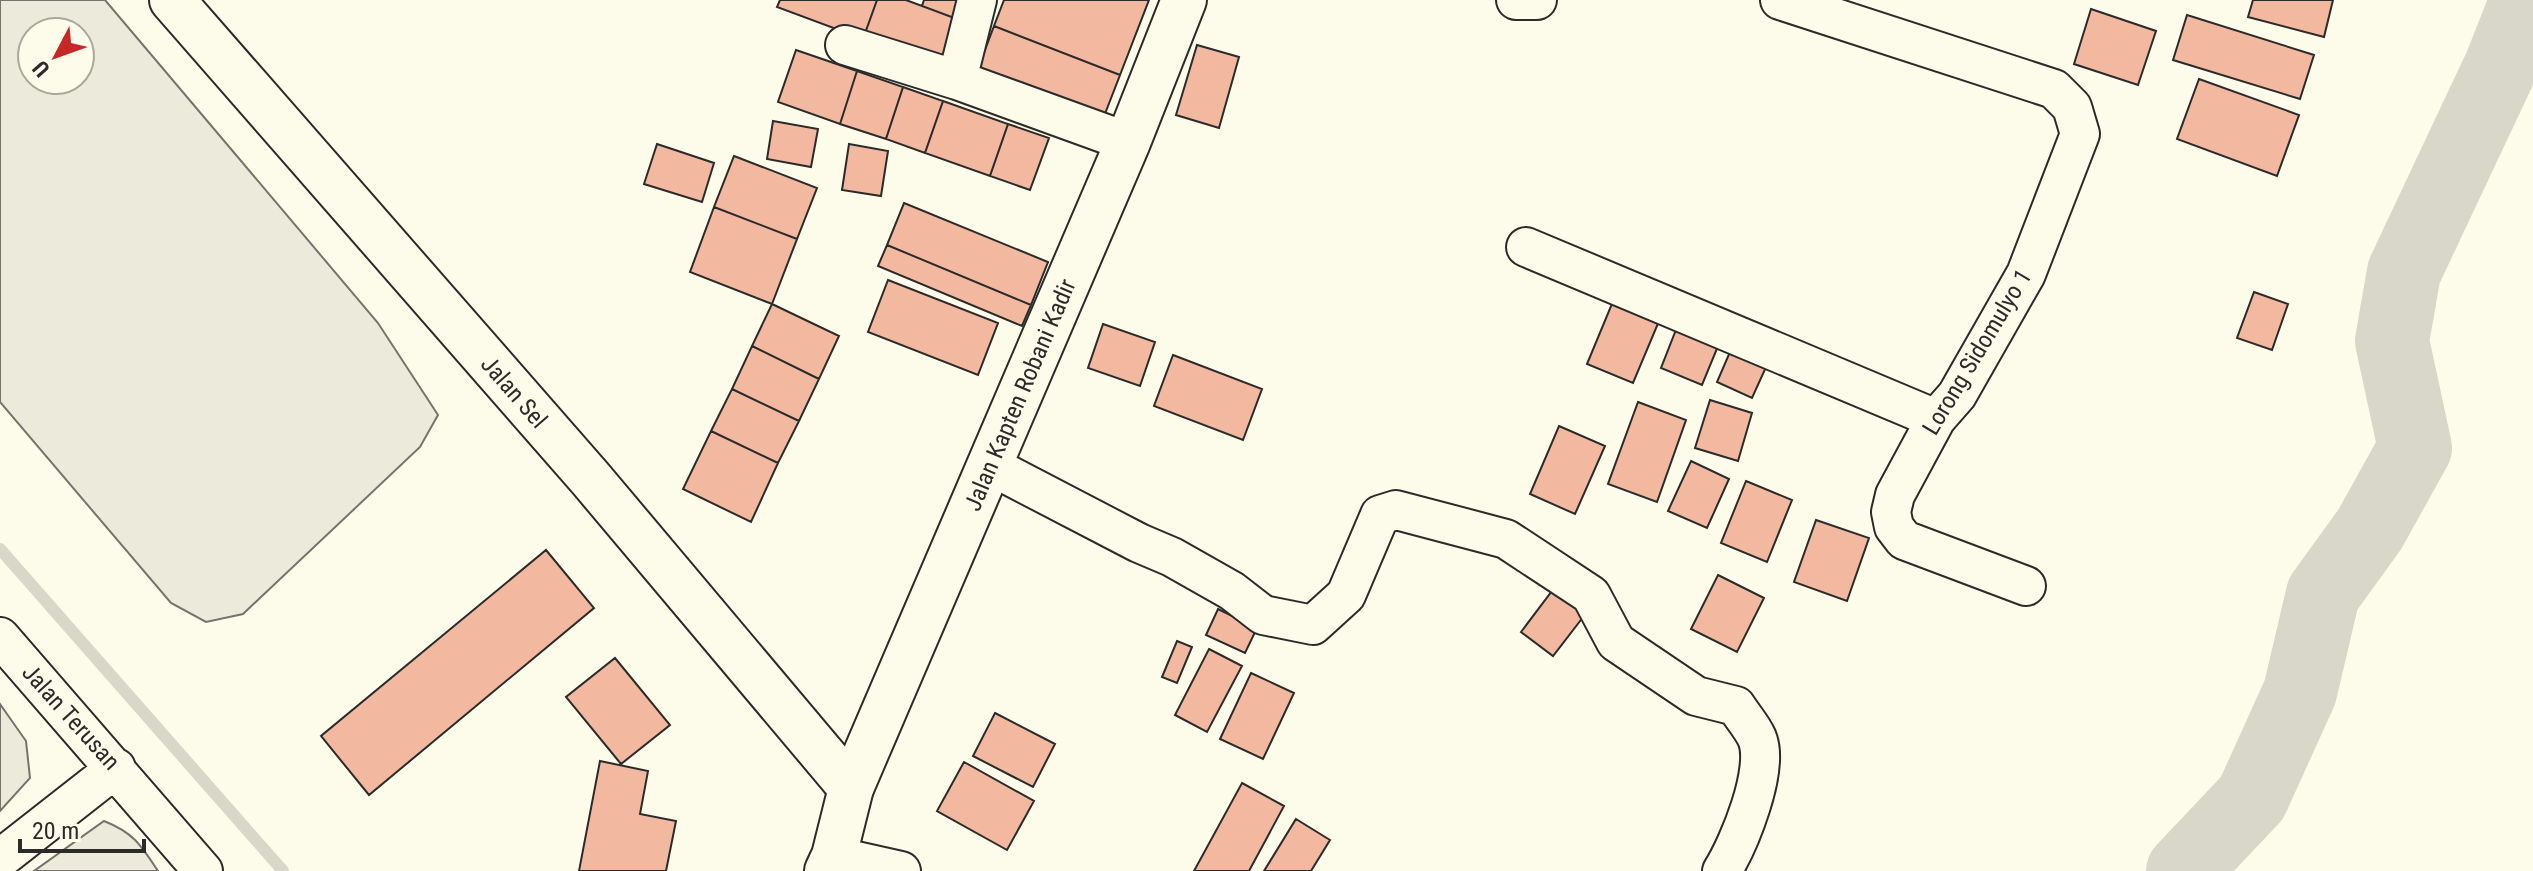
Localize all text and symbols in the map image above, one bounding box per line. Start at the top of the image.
north arrow [16,16,96,96]
text: U [28,56,55,82]
street label: Lorong Sidomulyo 1 [1917,264,2037,440]
street label: Jalan Kapten Robani Kadir [958,275,1082,515]
street label: Jalan Sel [475,350,553,434]
street label: Jalan Terusan [16,658,126,776]
scale bar [20,803,144,853]
text: 20 m [32,817,79,845]

